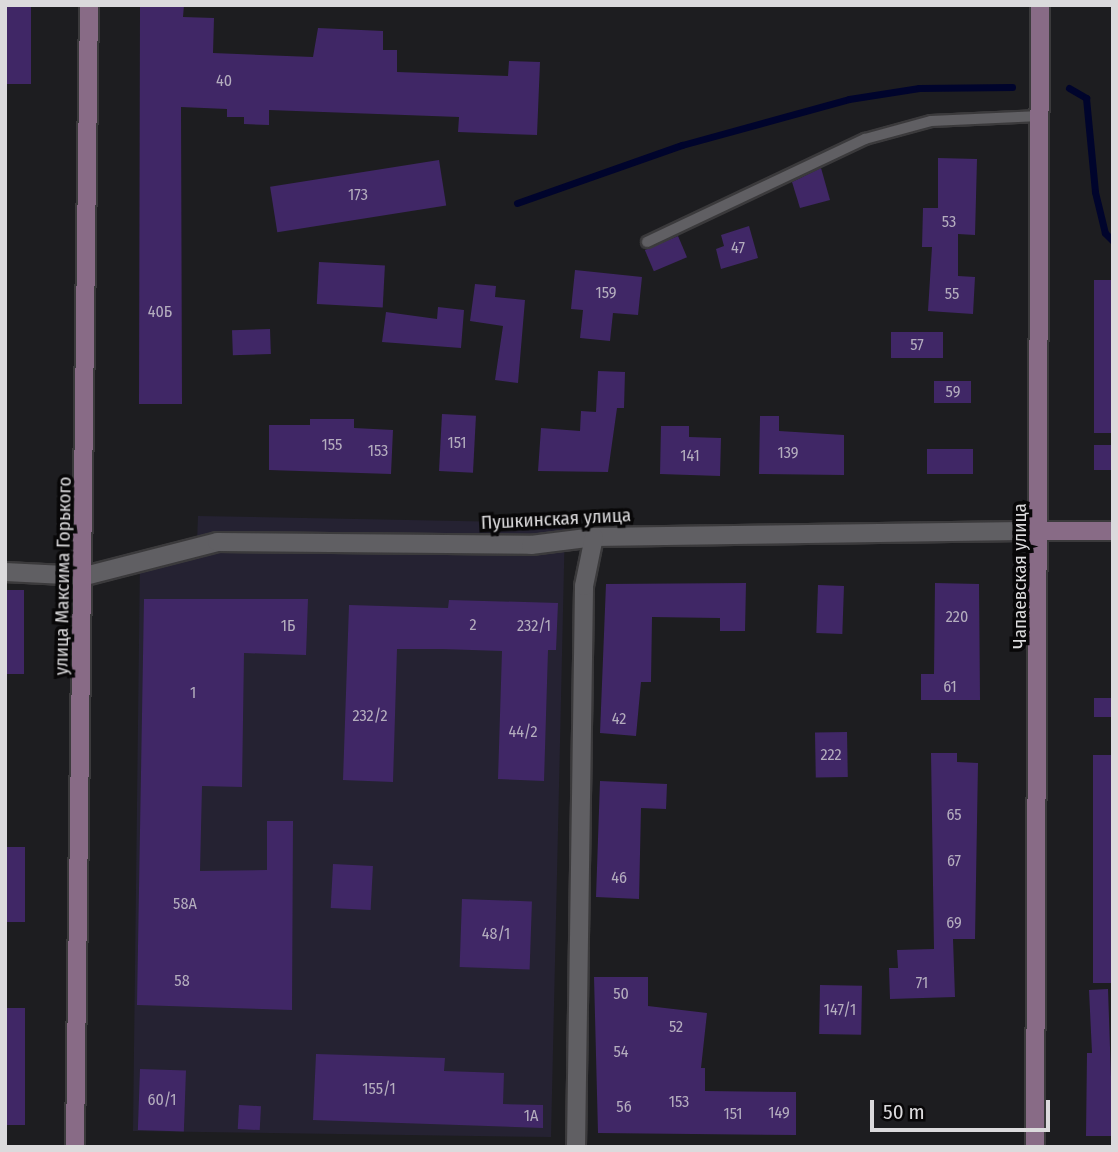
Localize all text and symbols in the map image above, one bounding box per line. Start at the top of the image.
house number: 40 [216,71,232,91]
house number: 173 [348,185,368,205]
house number: 53 [942,212,956,232]
house number: 47 [731,238,745,258]
house number: 159 [595,283,617,303]
house number: 55 [945,284,959,304]
house number: 40Б [148,302,172,322]
house number: 57 [910,335,924,355]
house number: 59 [946,382,960,402]
house number: 151 [447,433,467,453]
house number: 155 [322,435,342,455]
house number: 153 [368,441,388,461]
house number: 139 [777,443,799,463]
house number: 141 [680,446,700,466]
street label: улица Максима Горького [50,477,76,675]
street label: Чапаевская улица [1009,503,1031,649]
street label: Пушкинская улица [480,504,632,534]
house number: 220 [946,607,968,627]
house number: 2 [469,615,477,635]
house number: 1Б [281,616,295,636]
house number: 232/1 [517,616,551,636]
house number: 61 [943,677,957,697]
house number: 1 [190,683,196,703]
house number: 232/2 [352,706,388,726]
house number: 42 [612,709,626,729]
house number: 44/2 [508,722,538,742]
house number: 222 [820,745,842,765]
house number: 65 [946,805,962,825]
house number: 67 [947,851,961,871]
house number: 46 [611,868,627,888]
house number: 58А [173,894,197,914]
house number: 69 [946,913,962,933]
house number: 48/1 [482,924,510,944]
house number: 58 [174,971,190,991]
house number: 71 [916,973,928,993]
house number: 50 [613,984,629,1004]
house number: 147/1 [824,1000,856,1020]
house number: 52 [669,1017,683,1037]
house number: 54 [613,1042,629,1062]
house number: 155/1 [362,1079,396,1099]
scale bar [873,1086,1053,1130]
house number: 60/1 [147,1090,177,1110]
house number: 153 [669,1092,689,1112]
house number: 56 [616,1097,632,1117]
text: 50 m [883,1099,925,1125]
house number: 149 [768,1103,790,1123]
house number: 151 [723,1104,743,1124]
house number: 1А [524,1106,538,1126]

